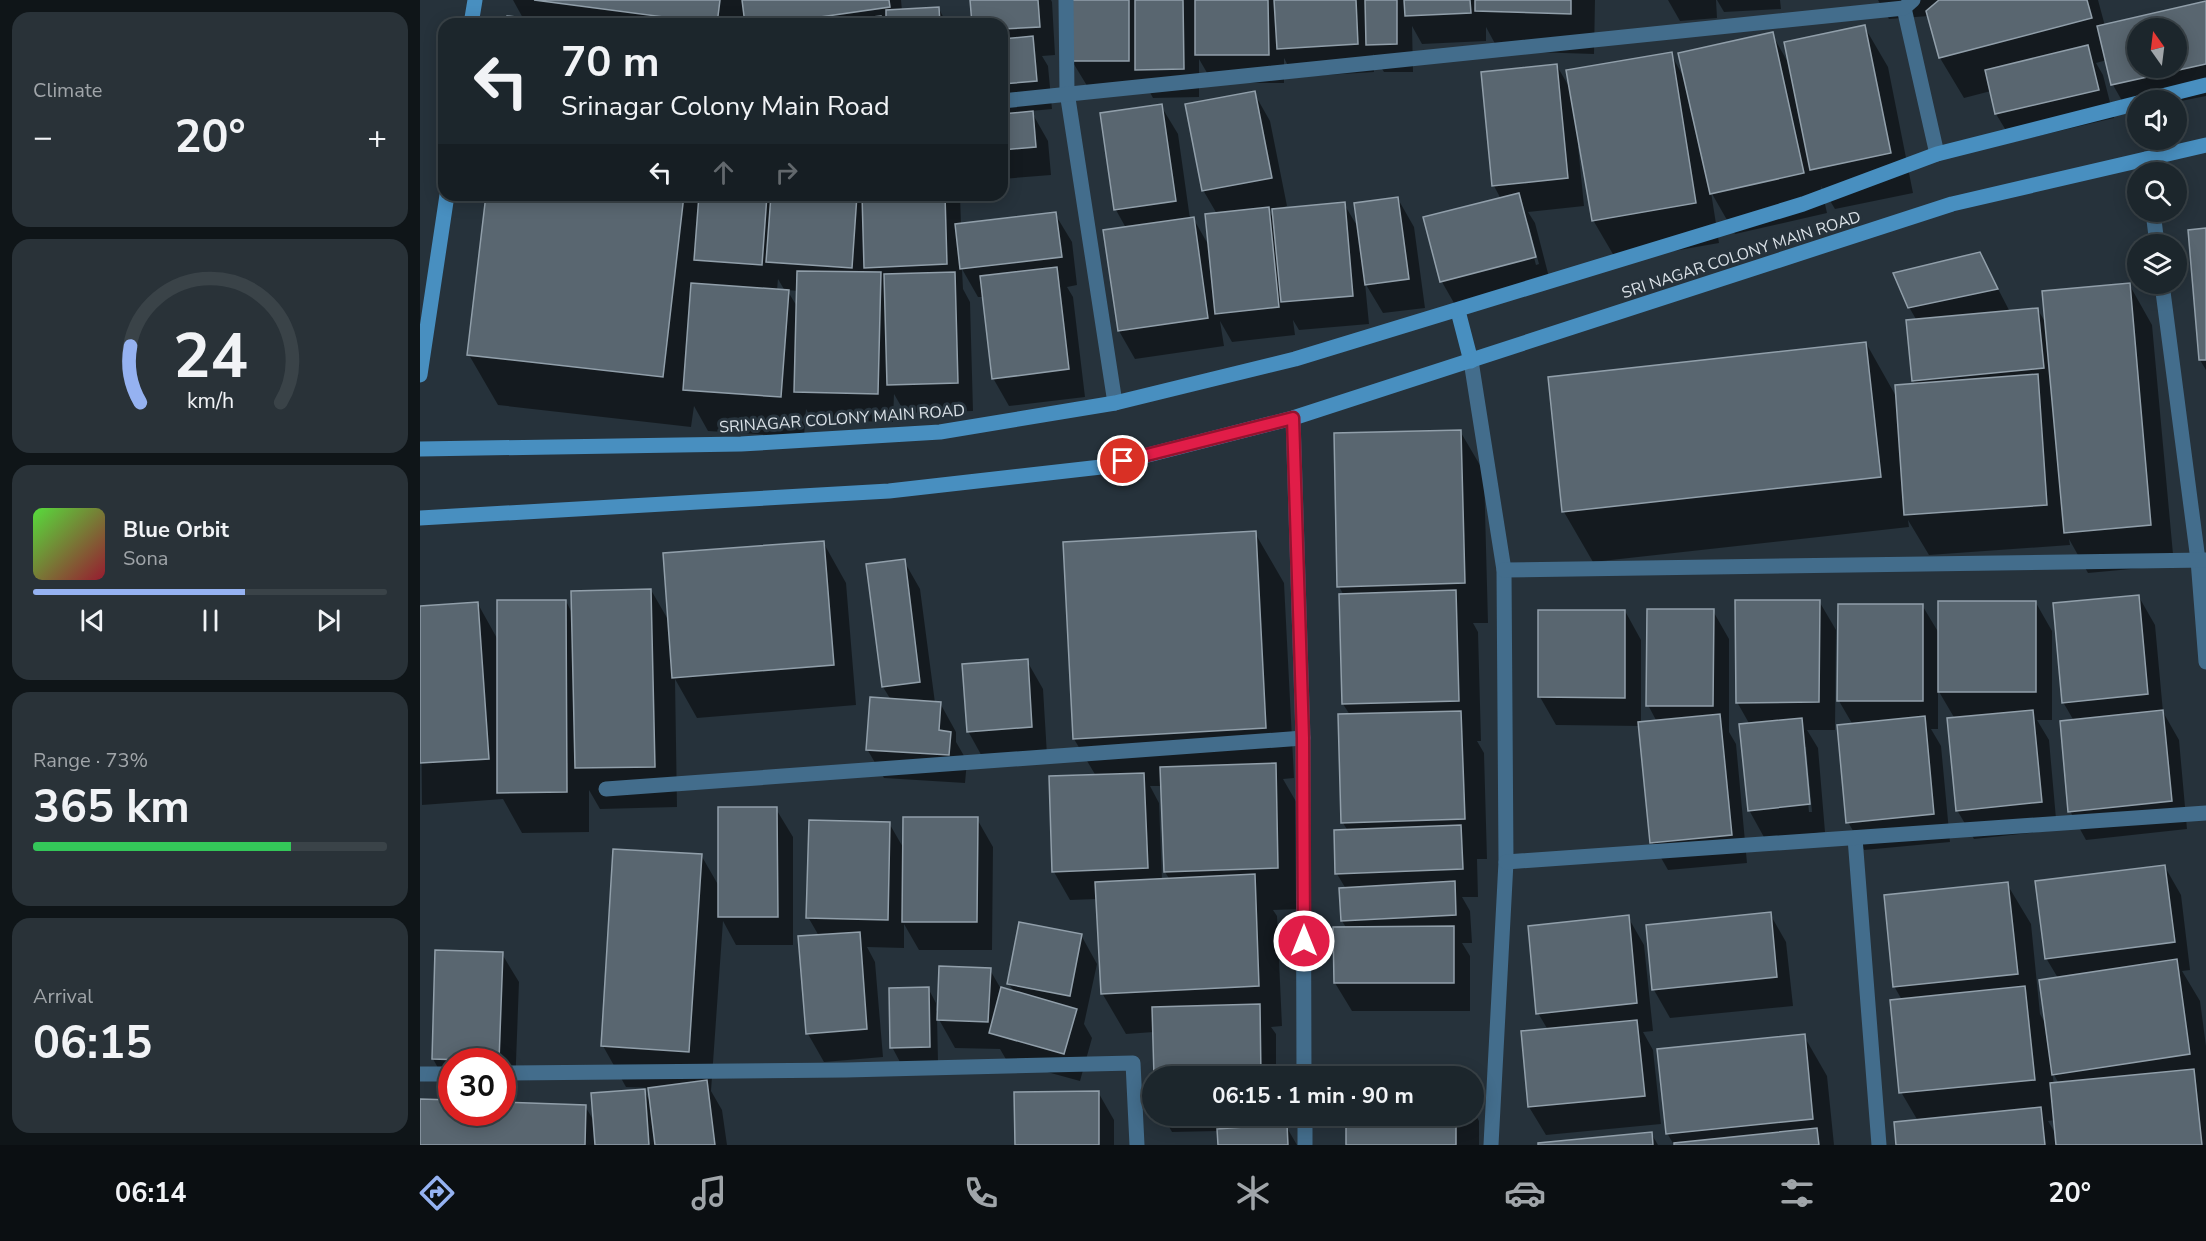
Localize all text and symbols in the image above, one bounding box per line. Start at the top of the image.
north arrow [2127,18,2187,78]
map controls [2127,18,2187,294]
text: 70 m [561,34,660,91]
icon: left [462,42,540,120]
text: Climate [33,77,102,104]
text: Srinagar Colony Main Road [561,88,890,125]
button: sound [2127,90,2187,150]
text: 20° [174,107,246,168]
text: − [33,115,53,160]
text: + [367,115,387,160]
icon: left [644,156,677,189]
icon: ahead [707,156,740,189]
icon: right [770,156,803,189]
button: search [2127,162,2187,222]
street label: SRI NAGAR COLONY MAIN ROAD [1619,206,1864,304]
button: layers [2127,234,2187,294]
text: 24 [173,314,247,399]
text: km/h [186,386,234,416]
street label: SRINAGAR COLONY MAIN ROAD [718,399,966,439]
pin [1097,435,1148,486]
icon: arrive [1106,444,1139,477]
text: Blue Orbit [123,515,229,545]
text: Sona [123,545,168,572]
icon: previous [76,604,109,637]
icon: pause [194,604,227,637]
icon: next [312,604,345,637]
text: Range · 73% [33,747,148,774]
text: 365 km [33,777,190,838]
position arrow [1272,909,1336,973]
text: Arrival [33,983,93,1010]
text: 06:15 [33,1013,152,1074]
speed limit sign: 30 [438,1048,516,1126]
text: 06:15 · 1 min · 90 m [1212,1081,1414,1111]
icon: directions [416,1172,458,1214]
icon: music [688,1172,730,1214]
icon: phone [960,1172,1002,1214]
icon: climate [1232,1172,1274,1214]
icon: car [1504,1172,1546,1214]
icon: filters [1776,1172,1818,1214]
text: 06:14 [115,1175,186,1212]
text: 20° [2048,1175,2091,1212]

